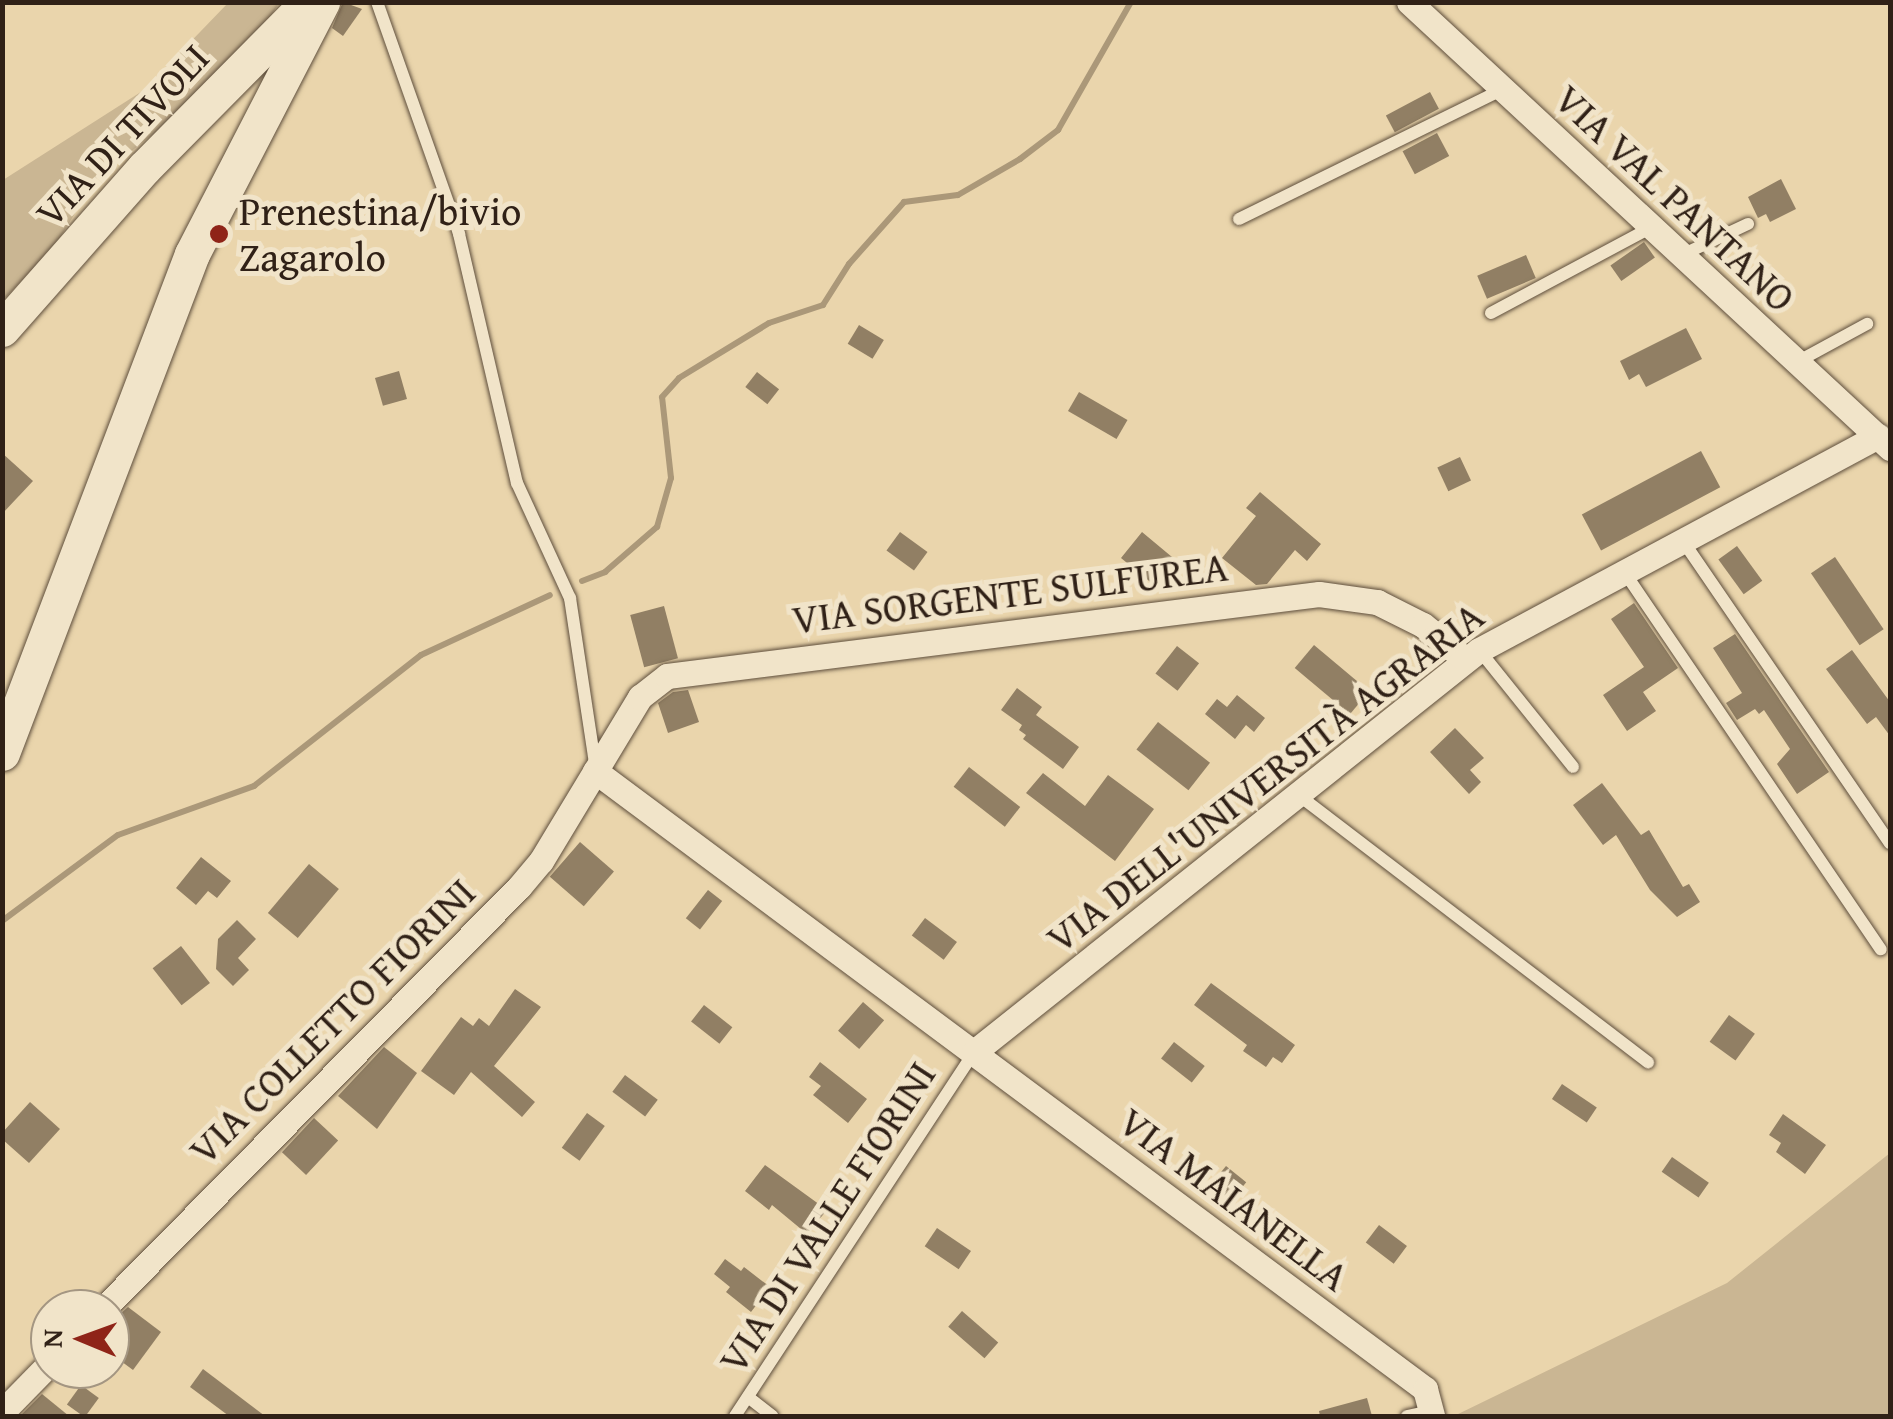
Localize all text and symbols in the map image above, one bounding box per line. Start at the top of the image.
street label: VIA DI TIVOLI [25,34,219,236]
street label: VIA VAL PANTANO [1545,74,1805,322]
place label: Prenestina/bivio Zagarolo [239,187,521,281]
marker: Prenestina/bivio Zagarolo [208,223,230,245]
street label: VIA SORGENTE SULFUREA [789,542,1231,644]
street label: VIA DELL'UNIVERSITÀ AGRARIA [1037,592,1493,962]
street label: VIA COLLETTO FIORINI [179,868,485,1174]
street label: VIA DI VALLE FIORINI [708,1052,946,1382]
street label: VIA MAIANELLA [1110,1097,1358,1301]
north arrow [30,1289,130,1389]
text: N [31,1329,72,1348]

